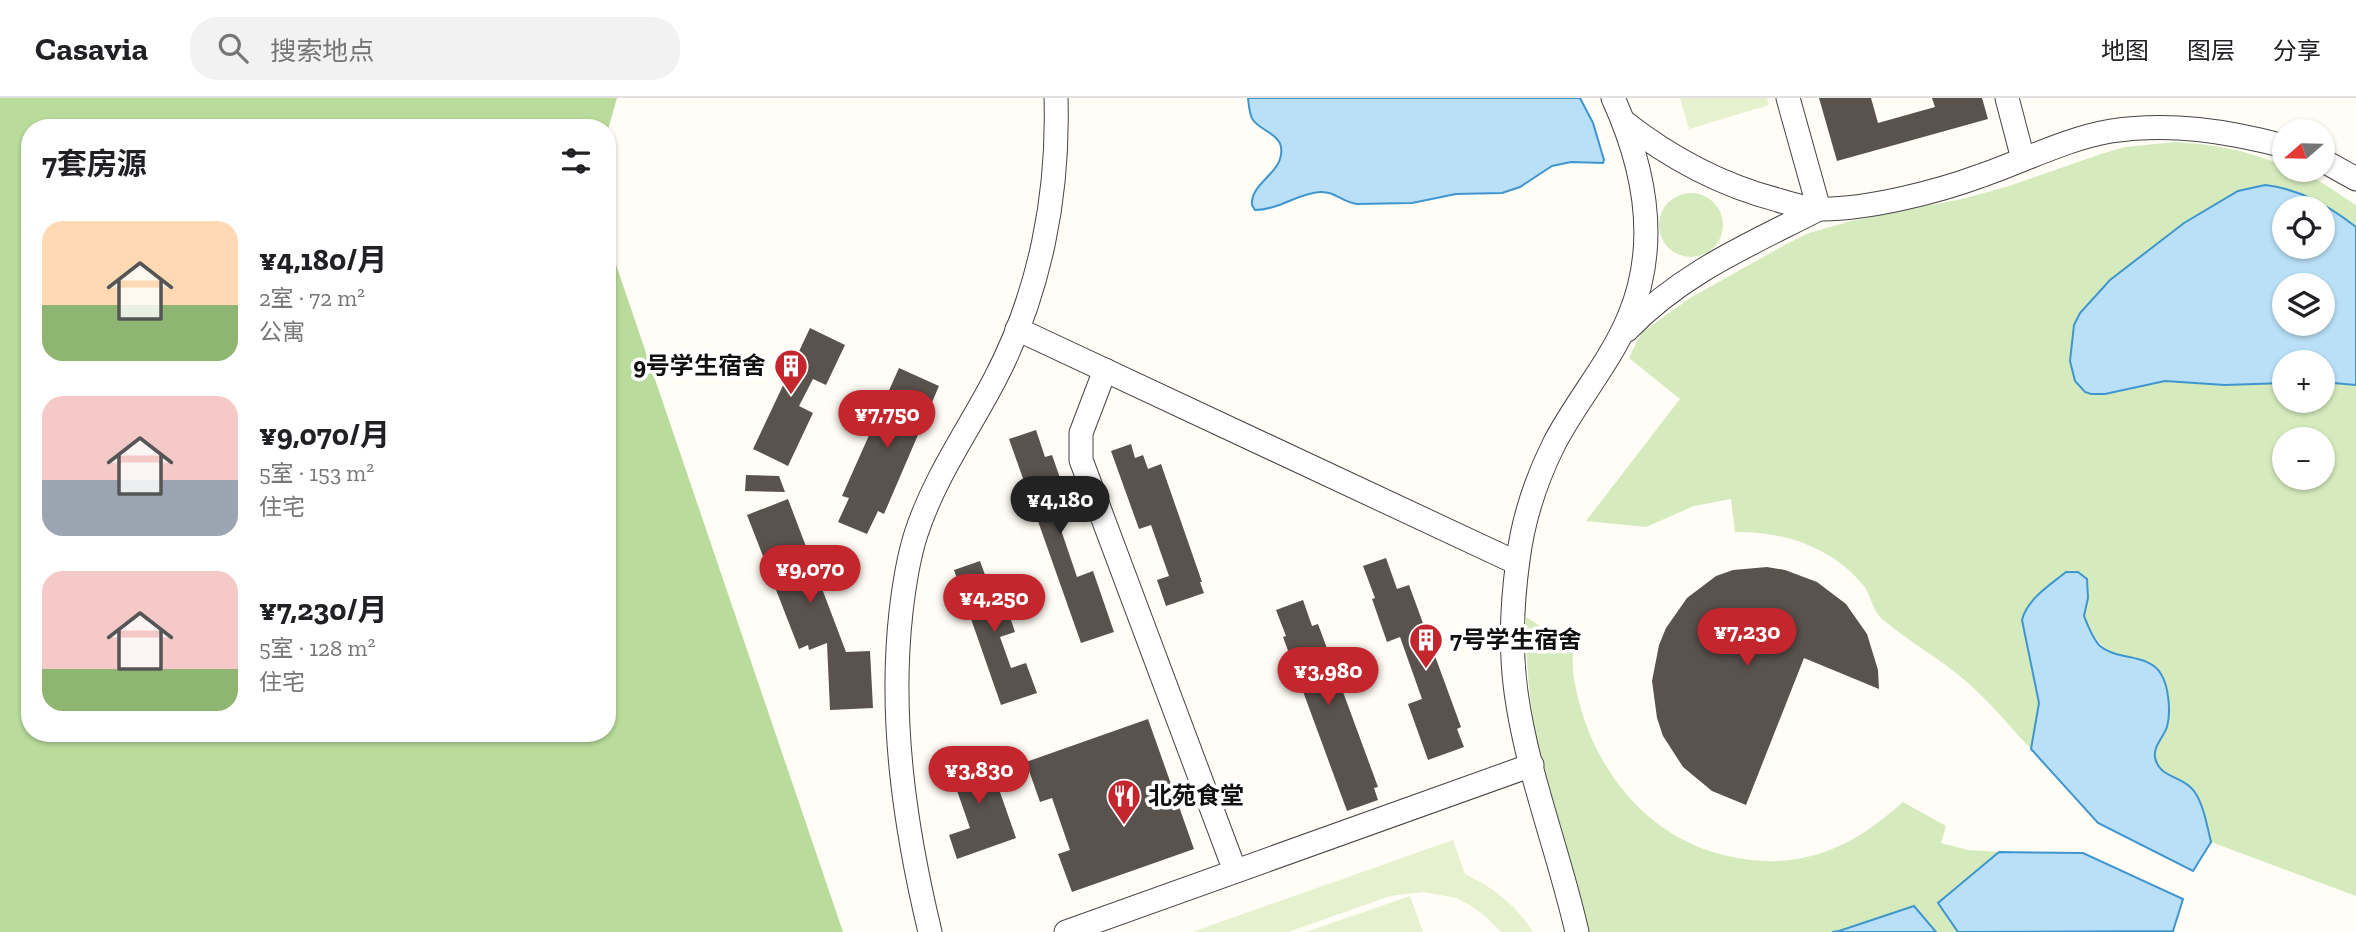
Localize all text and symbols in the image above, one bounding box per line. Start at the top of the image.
search box [190,17,680,80]
text: Casavia [35,29,148,68]
icon: search [214,29,252,67]
text: 搜索地点 [270,35,374,67]
text: 地图 [2101,36,2149,65]
text: 图层 [2187,36,2235,65]
text: 分享 [2273,36,2321,65]
north arrow [2272,119,2334,182]
map controls [2272,119,2335,490]
icon: filters [557,142,595,180]
text: 7套房源 [42,146,147,182]
button: locate [2272,196,2335,259]
text: ¥4,180/月 [259,242,387,278]
icon: home [98,249,182,333]
button: layers [2272,273,2335,336]
text: 2室 · 72 m² [259,284,365,312]
text: 公寓 [259,318,305,346]
building icon: 9号学生宿舍 [772,347,810,396]
button: + [2272,350,2335,413]
place label: 9号学生宿舍 [633,351,766,380]
pin: ¥7,750 [830,390,944,450]
text: ¥7,750 [854,399,920,427]
text: ¥9,070/月 [259,417,390,453]
icon: home [98,424,182,508]
button: − [2272,427,2335,490]
text: 5室 · 153 m² [259,459,374,487]
pin: ¥4,180 [1003,476,1117,536]
text: ¥4,180 [1027,485,1093,513]
text: 住宅 [259,493,305,521]
pin: ¥9,070 [753,546,867,605]
text: ¥9,070 [776,554,844,582]
pin: ¥4,250 [937,574,1051,634]
text: ¥4,250 [959,583,1029,611]
text: ¥7,230/月 [259,592,388,628]
icon: home [98,599,182,683]
pin: ¥7,230 [1690,608,1804,668]
text: ¥7,230 [1713,617,1781,645]
building icon: 7号学生宿舍 [1407,621,1445,670]
place label: 7号学生宿舍 [1450,625,1582,654]
text: 5室 · 128 m² [259,634,375,662]
pin: ¥3,980 [1271,648,1385,707]
text: ¥3,980 [1293,656,1363,684]
text: 住宅 [259,668,305,696]
pin: ¥3,830 [922,746,1036,806]
text: ¥3,830 [945,755,1013,783]
restaurant icon: 北苑食堂 [1105,777,1143,826]
place label: 北苑食堂 [1148,781,1244,810]

